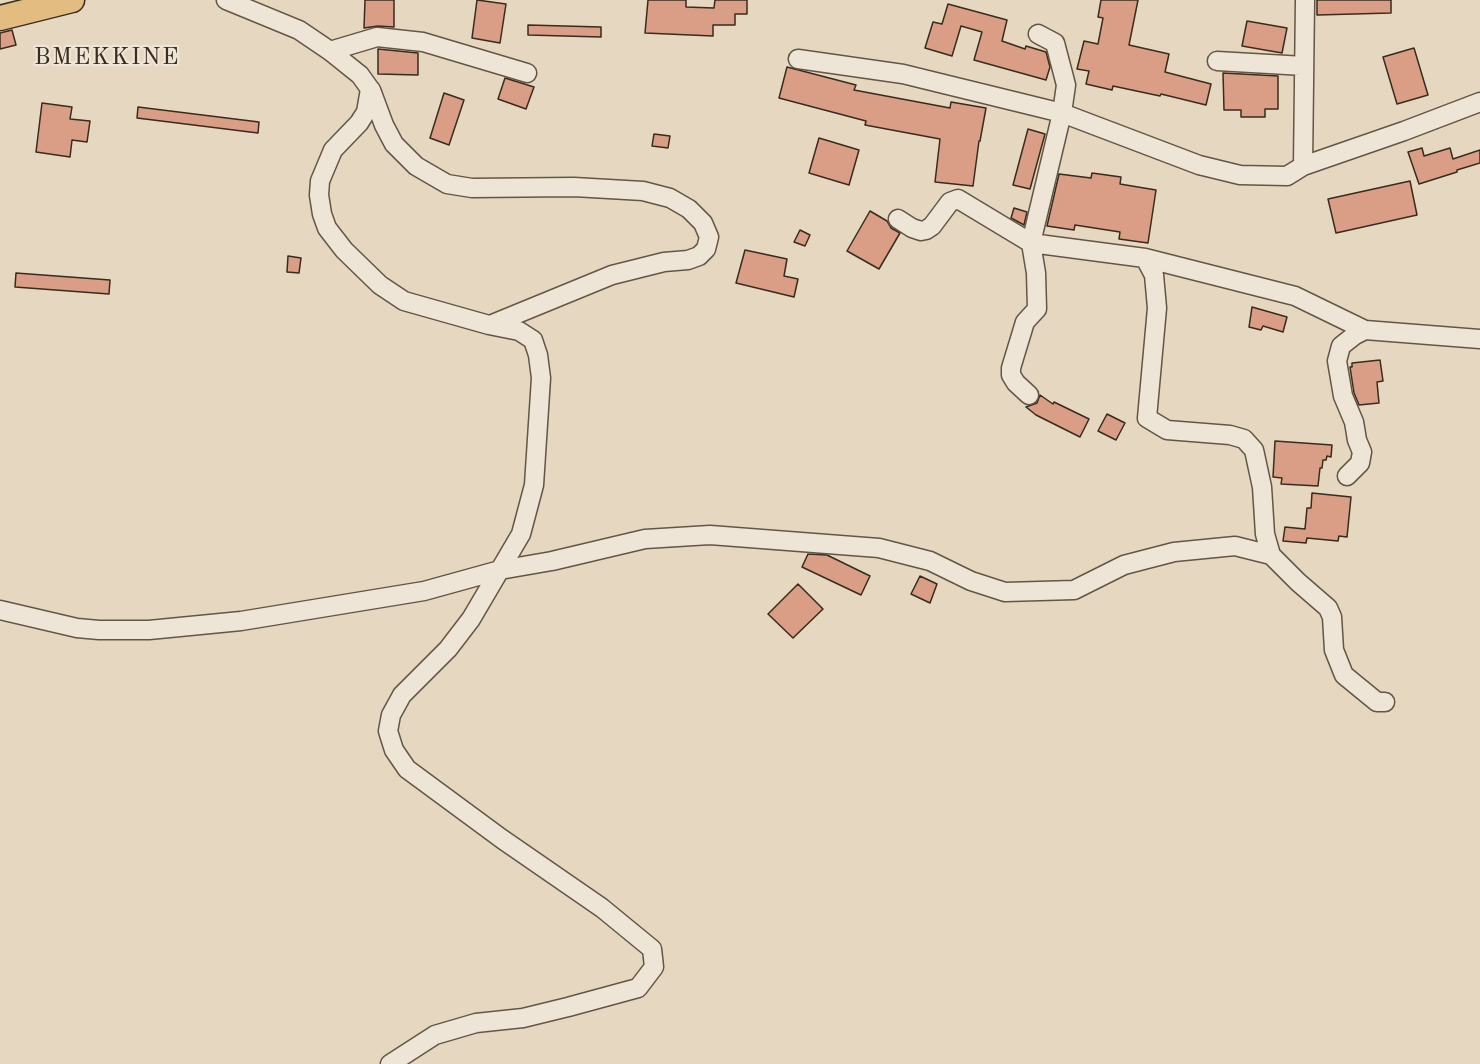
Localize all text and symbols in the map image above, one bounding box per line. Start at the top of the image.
district label: BMEKKINE [34,44,180,72]

